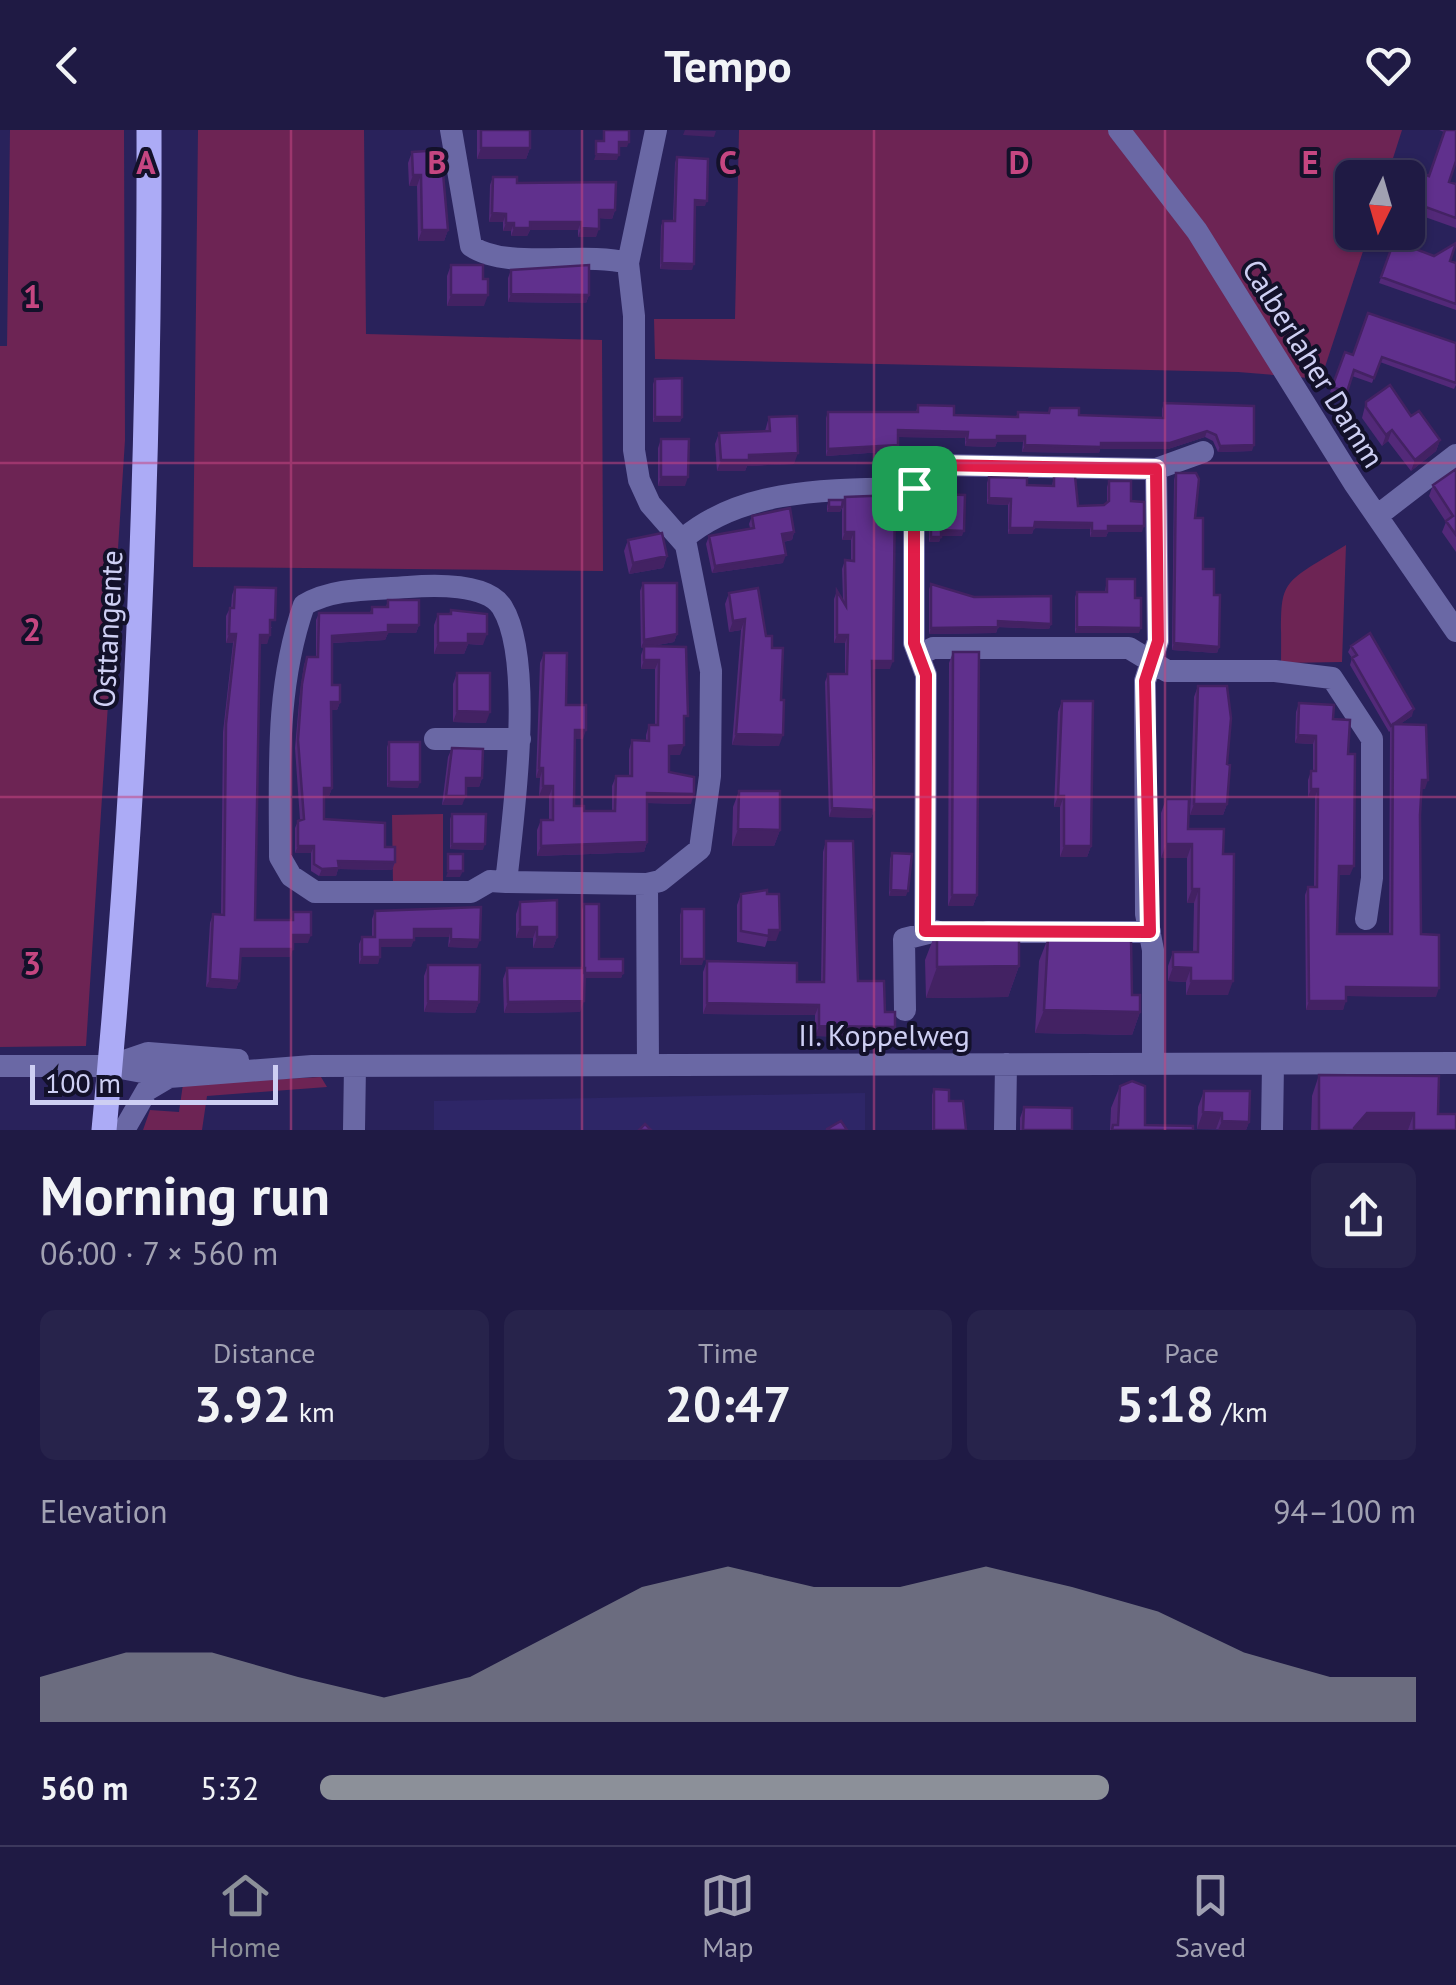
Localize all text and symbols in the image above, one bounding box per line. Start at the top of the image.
text: Tempo [664,36,792,94]
icon: back [40,38,95,93]
icon: heart [1361,38,1416,93]
text: A [136,141,156,183]
text: B [428,141,446,183]
text: C [719,141,737,183]
text: D [1009,141,1029,183]
text: E [1302,141,1318,183]
north arrow [1335,160,1425,250]
map controls [1335,160,1425,250]
street label: Calberlaher Damm [1234,251,1394,475]
text: 1 [23,275,41,317]
pin [872,446,957,531]
icon: arrive [887,461,942,516]
street label: Osttangente [83,549,131,709]
text: 2 [23,608,41,650]
text: 3 [23,942,41,984]
street label: II. Koppelweg [798,1015,970,1054]
scale bar [30,1060,278,1104]
text: 100 m [45,1064,121,1101]
text: Morning run [40,1159,330,1230]
button: share [1311,1163,1416,1268]
text: 06:00 · 7 × 560 m [40,1232,278,1274]
text: Distance [213,1334,316,1371]
text: Time [698,1334,758,1371]
text: Pace [1164,1334,1219,1371]
text: 3.92 [194,1371,291,1436]
text: 20:47 [665,1371,791,1436]
text: 5:18 [1116,1371,1214,1436]
text: km [291,1393,335,1430]
text: /km [1214,1393,1268,1430]
text: Elevation [40,1490,167,1532]
text: 94–100 m [1273,1490,1416,1532]
text: 560 m [40,1767,128,1809]
text: 5:32 [200,1767,259,1809]
tab: Home [210,1868,281,1965]
tab: Map [700,1868,755,1965]
tab: Saved [1175,1868,1246,1965]

